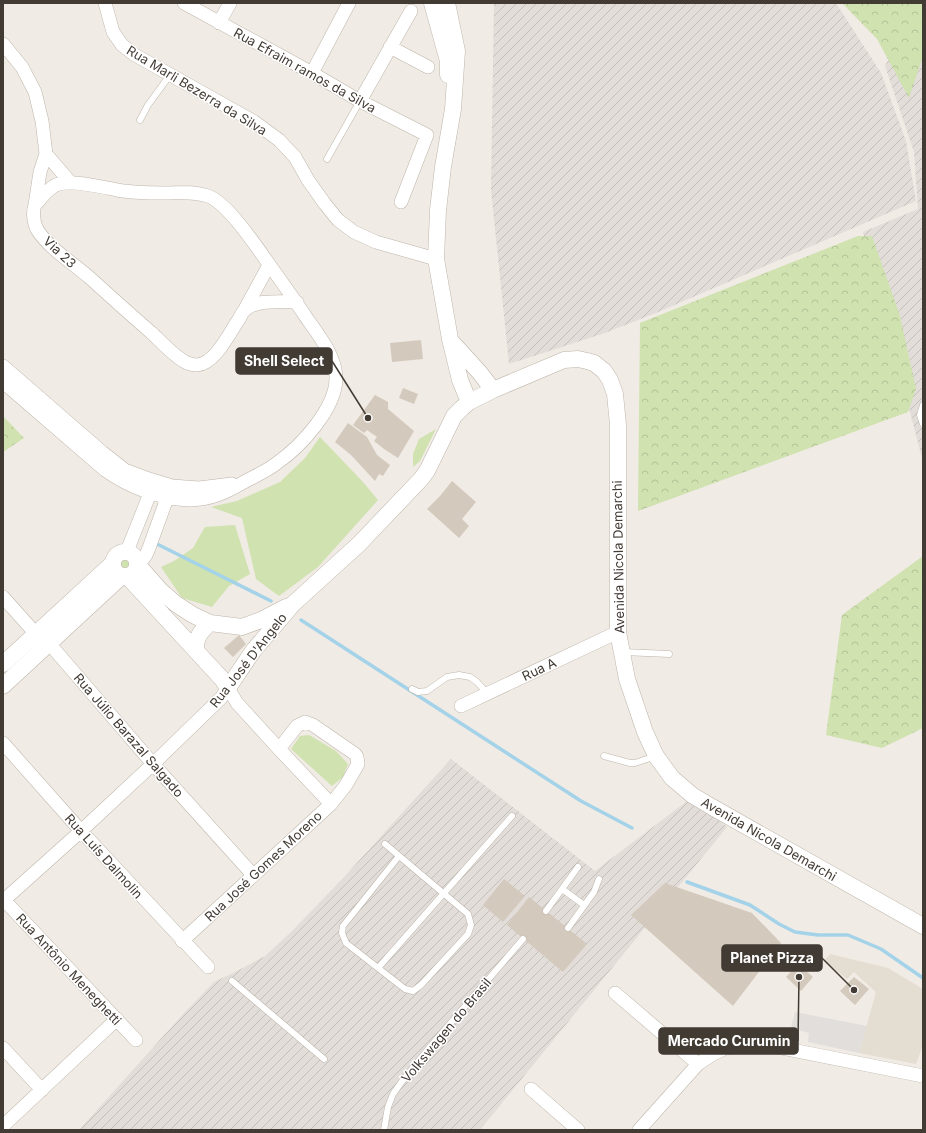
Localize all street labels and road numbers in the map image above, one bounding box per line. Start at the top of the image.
street label: Rua Efraim ramos da Silva [231,24,379,116]
street label: Rua Marli Bezerra da Silva [124,42,270,138]
street label: Via 23 [40,233,80,271]
street label: Avenida Nicola Demarchi [609,480,627,634]
street label: Rua José D'Angelo [206,609,290,711]
street label: Rua A [519,654,559,684]
street label: Rua Júlio Barazal Salgado [71,670,187,800]
street label: Avenida Nicola Demarchi [699,794,839,884]
street label: Rua José Gomes Moreno [201,807,325,925]
street label: Rua Luís Dalmolin [62,810,146,902]
street label: Rua Antônio Meneghetti [13,910,125,1028]
street label: Volkswagen do Brasil [398,975,494,1085]

